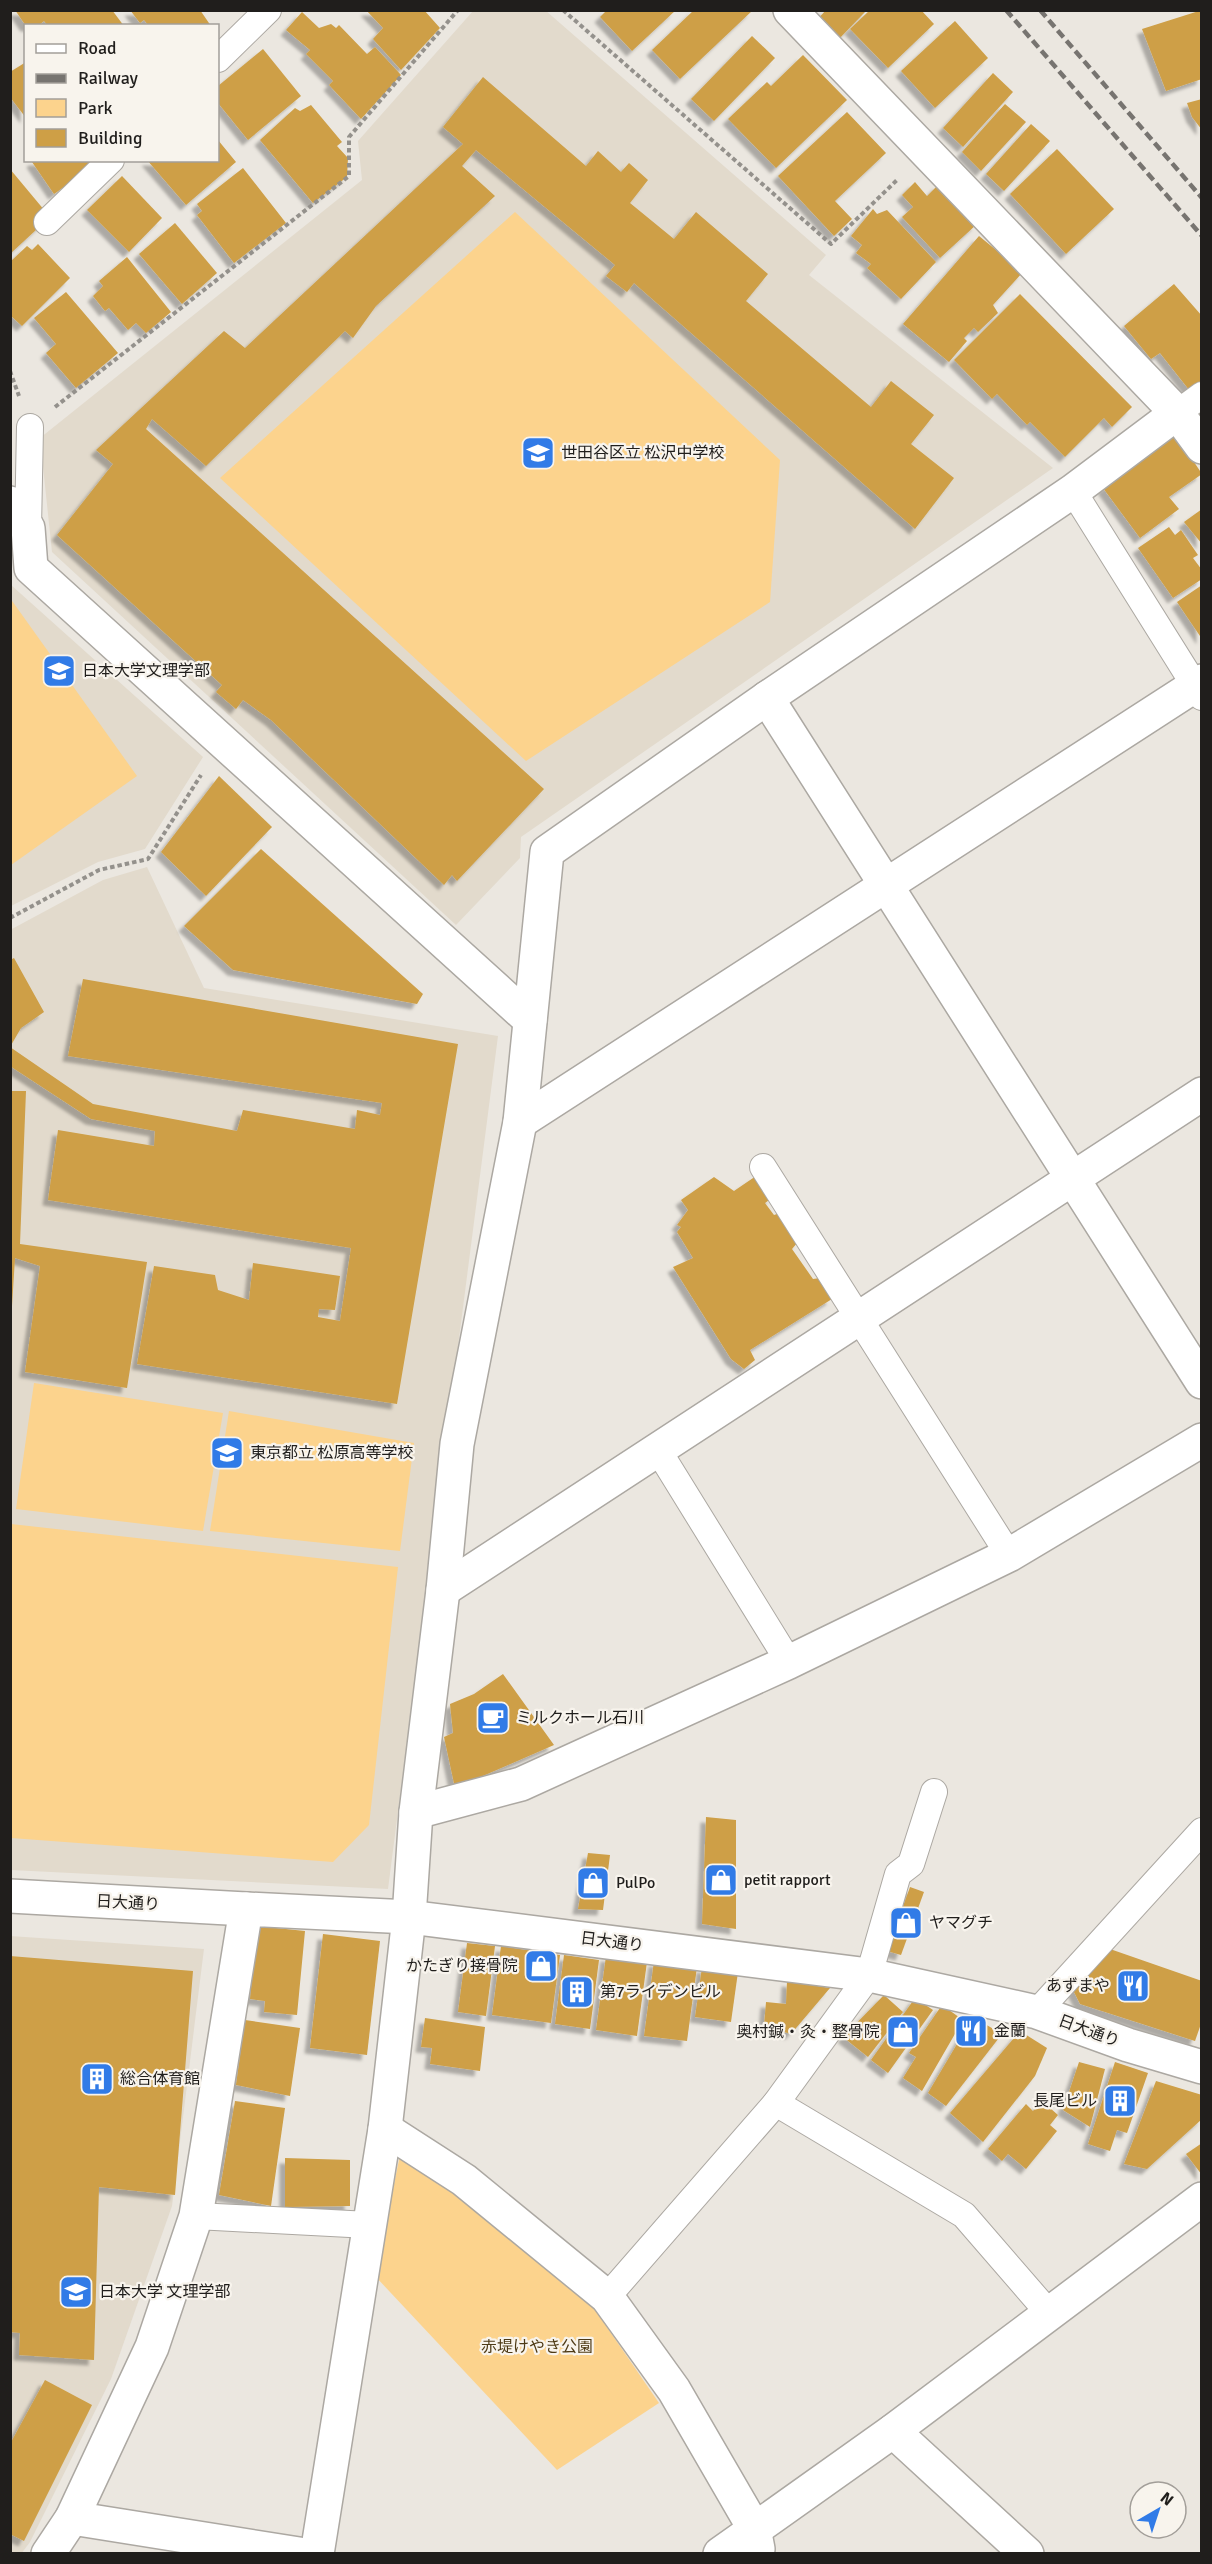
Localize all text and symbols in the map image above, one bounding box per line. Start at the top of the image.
legend [24,24,219,162]
text: Road [78,37,117,59]
text: Railway [78,67,139,89]
text: Park [78,97,113,119]
text: Building [78,127,142,149]
school or university icon: 世田谷区立 松沢中学校 [520,435,556,471]
place label: 世田谷区立 松沢中学校 [561,443,725,463]
school or university icon: 日本大学文理学部 [41,653,77,689]
place label: 日本大学文理学部 [82,661,210,681]
school or university icon: 東京都立 松原高等学校 [209,1435,245,1471]
place label: 東京都立 松原高等学校 [250,1443,414,1463]
cafe icon: ミルクホール石川 [475,1700,511,1736]
place label: ミルクホール石川 [516,1708,644,1728]
shop icon: petit rapport [703,1862,739,1898]
shop icon: PulPo [575,1865,611,1901]
place label: petit rapport [744,1870,831,1890]
place label: PulPo [616,1873,655,1893]
street label: 日大通り [96,1891,160,1915]
shop icon: ヤマグチ [888,1905,924,1941]
place label: ヤマグチ [929,1913,993,1933]
street label: 日大通り [579,1928,645,1956]
shop icon: かたぎり接骨院 [523,1948,559,1984]
place label: かたぎり接骨院 [406,1956,518,1976]
restaurant icon: あずまや [1115,1968,1151,2004]
building icon: 第7ライデンビル [559,1974,595,2010]
place label: あずまや [1046,1976,1110,1996]
place label: 第7ライデンビル [600,1982,721,2002]
street label: 日大通り [1056,2011,1122,2051]
restaurant icon: 金蘭 [953,2013,989,2049]
shop icon: 奥村鍼・灸・整骨院 [885,2014,921,2050]
place label: 金蘭 [994,2021,1026,2041]
place label: 奥村鍼・灸・整骨院 [736,2022,880,2042]
building icon: 総合体育館 [79,2061,115,2097]
place label: 総合体育館 [120,2069,200,2089]
building icon: 長尾ビル [1102,2083,1138,2119]
place label: 長尾ビル [1033,2091,1097,2111]
school or university icon: 日本大学 文理学部 [58,2274,94,2310]
place label: 日本大学 文理学部 [99,2282,231,2302]
park label: 赤堤けやき公園 [481,2337,593,2357]
north arrow [1128,2480,1188,2540]
text: N [1156,2488,1177,2510]

